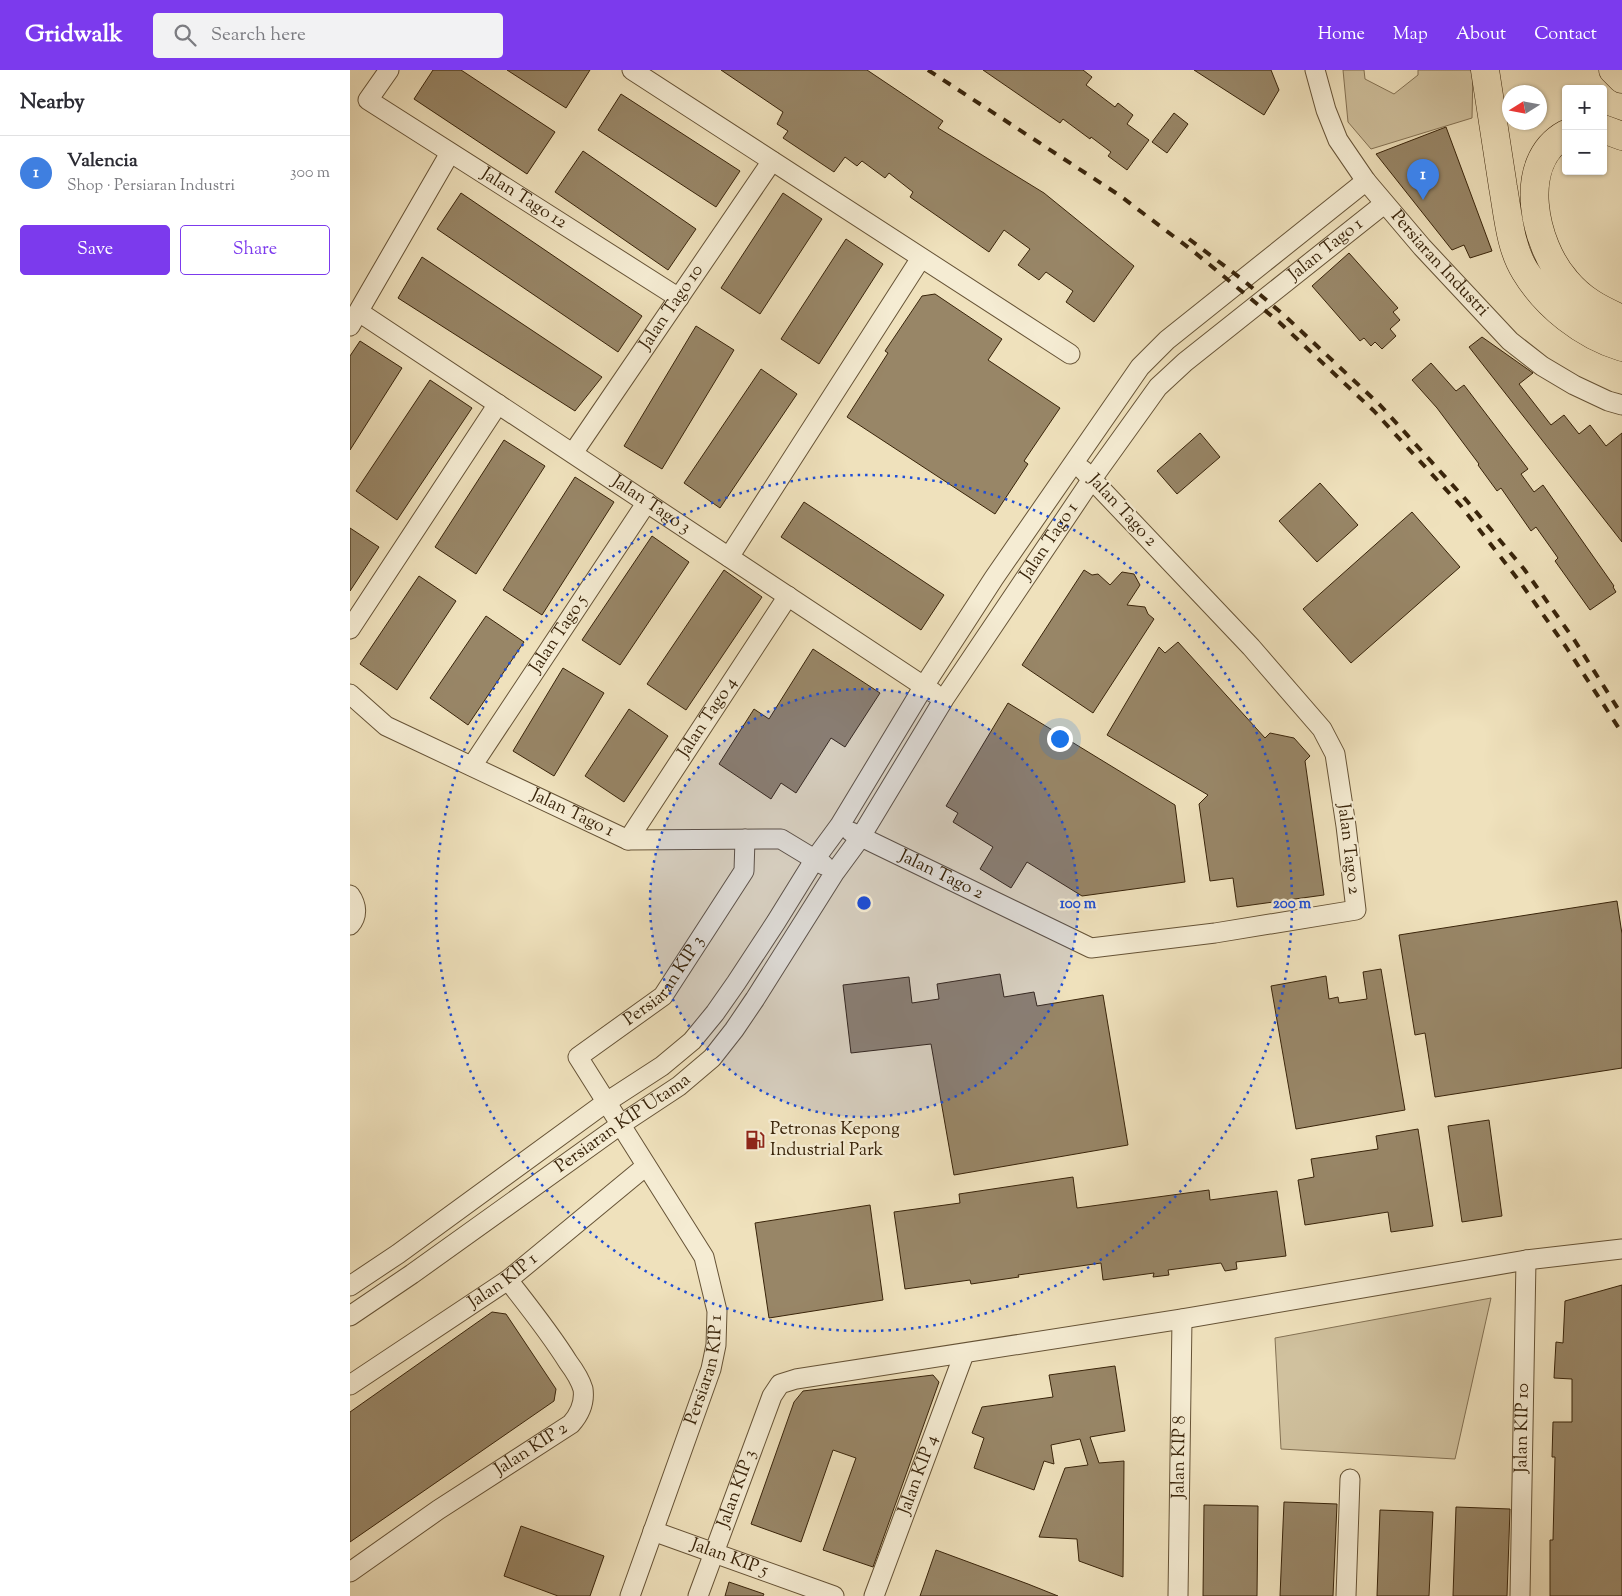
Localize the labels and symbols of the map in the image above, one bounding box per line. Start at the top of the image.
north arrow [1502,85,1547,130]
pin: 1 [1407,159,1439,200]
street label: Jalan Tago 12 [475,161,572,236]
street label: Persiaran Industri [1384,205,1494,323]
street label: Jalan Tago 1 [1282,212,1369,288]
street label: Jalan Tago 10 [633,260,711,356]
street label: Jalan Tago 2 [1081,468,1163,554]
street label: Jalan Tago 3 [605,469,696,541]
street label: Jalan Tago 1 [1014,498,1085,587]
street label: Jalan Tago 5 [523,590,595,679]
street label: Jalan Tago 4 [671,672,744,764]
your location [1047,726,1073,752]
street label: Jalan Tago 1 [525,783,618,844]
street label: Jalan Tago 2 [1329,801,1367,896]
street label: Jalan Tago 2 [893,844,988,907]
centre of rings [855,894,873,912]
text: 100 m [1060,894,1097,915]
text: 200 m [1273,894,1312,915]
street label: Persiaran KIP 3 [619,931,712,1033]
street label: Persiaran KIP Utama [550,1068,697,1180]
place label: Petronas Kepong Industrial Park [770,1117,900,1164]
fuel station icon: Petronas Kepong Industrial Park [744,1129,766,1151]
street label: Jalan KIP 1 [463,1247,544,1316]
street label: Persiaran KIP 1 [679,1314,730,1429]
street label: Jalan KIP 10 [1509,1383,1537,1474]
street label: Jalan KIP 8 [1166,1415,1194,1500]
street label: Jalan KIP 2 [489,1416,574,1483]
street label: Jalan KIP 4 [892,1431,946,1520]
street label: Jalan KIP 3 [711,1446,764,1533]
street label: Jalan KIP 5 [686,1532,772,1584]

